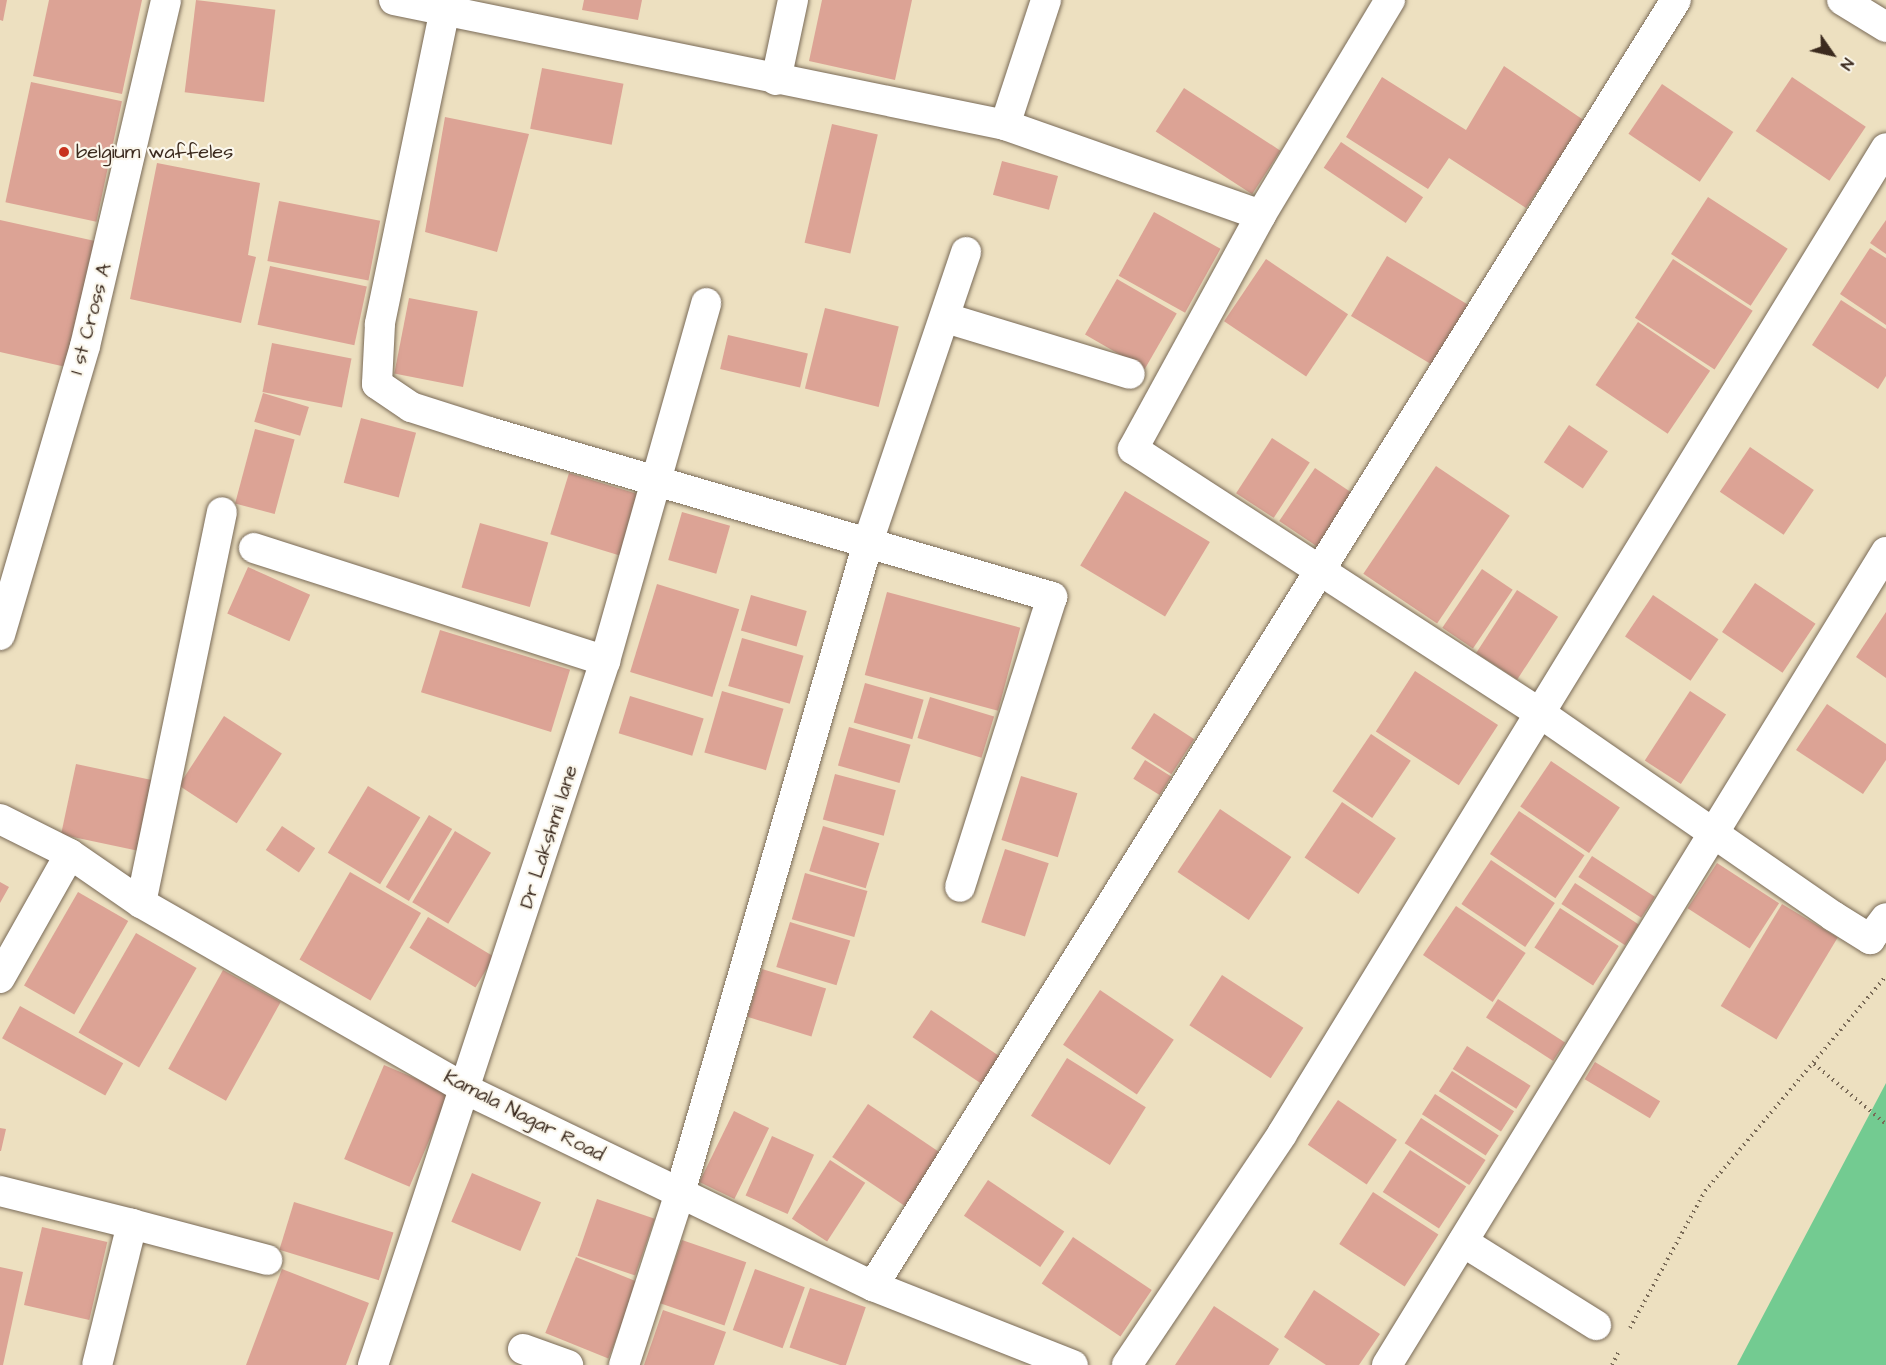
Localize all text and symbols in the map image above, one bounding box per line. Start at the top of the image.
north arrow [1802,24,1862,84]
text: N [1835,54,1859,74]
place label: belgium waffeles [76,140,233,164]
marker: belgium waffeles [57,145,71,159]
street label: 1 st Cross A [65,261,117,377]
street label: Dr Lakshmi lane [515,762,583,912]
street label: Kamala Nagar Road [439,1065,609,1167]

